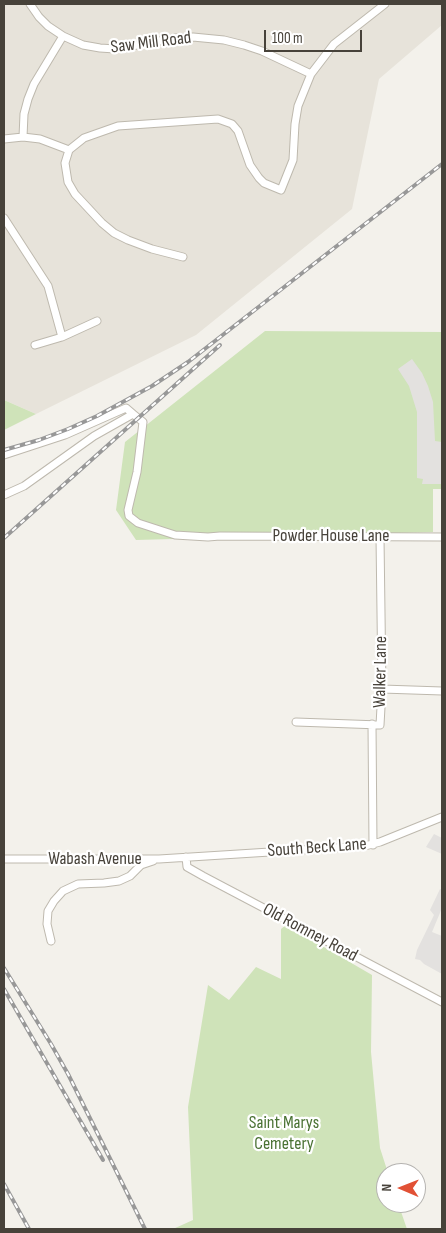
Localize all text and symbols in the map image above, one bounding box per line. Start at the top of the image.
scale bar [266,20,364,52]
street label: Saw Mill Road [109,27,193,59]
text: 100 m [272,29,303,48]
street label: Powder House Lane [272,525,390,547]
street label: Walker Lane [370,636,392,708]
street label: South Beck Lane [267,834,367,862]
street label: Wabash Avenue [48,848,142,870]
street label: Old Romney Road [259,899,361,967]
park label: Saint Marys Cemetery [249,1112,319,1154]
north arrow [376,1163,426,1213]
text: N [378,1184,395,1192]

